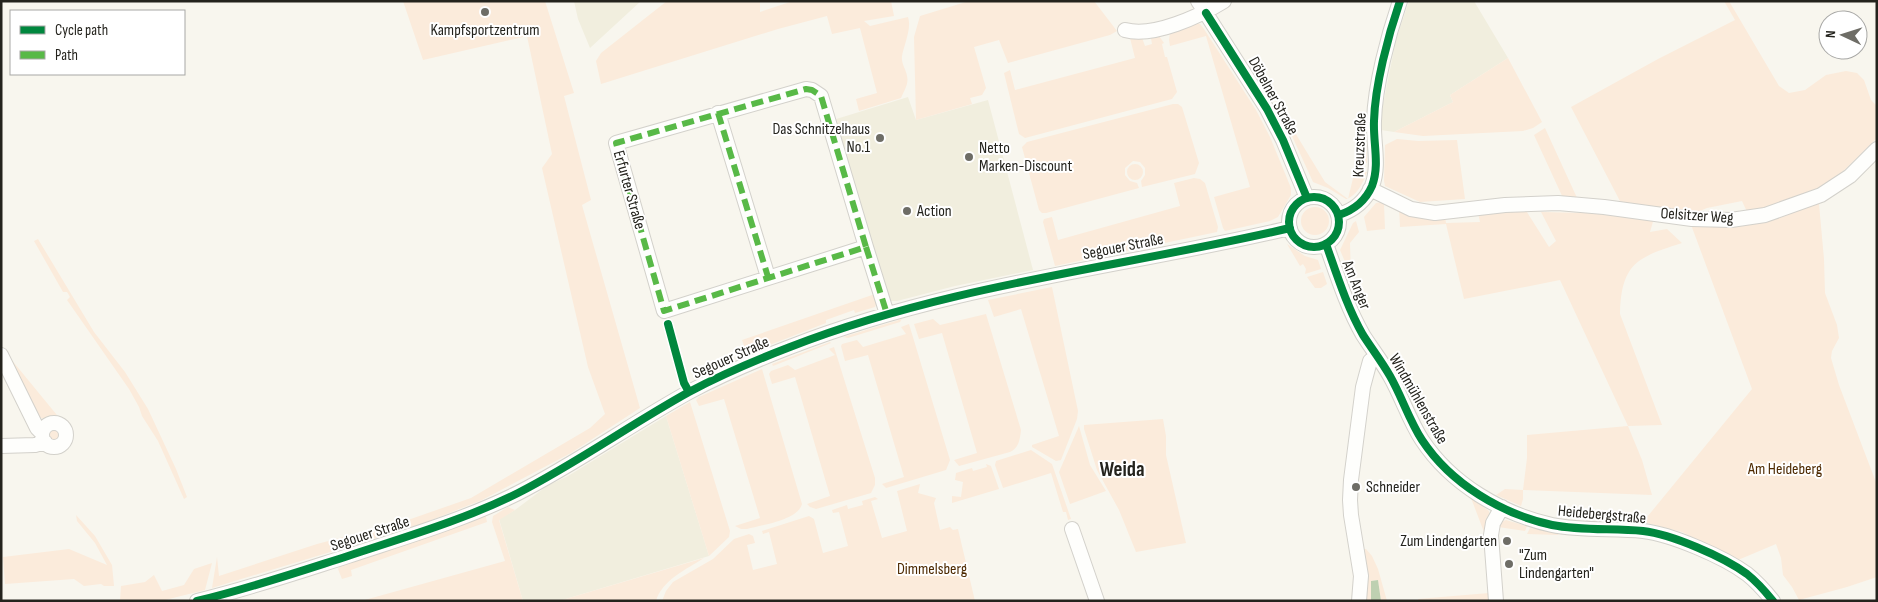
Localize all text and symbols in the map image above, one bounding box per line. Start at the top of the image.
marker: Kampfsportzentrum [479,6,491,18]
legend [10,10,185,75]
north arrow [1818,10,1868,60]
text: Cycle path [55,21,108,40]
place label: Kampfsportzentrum [431,21,539,40]
text: N [1822,30,1839,38]
text: Path [55,46,78,65]
street label: Döbelner Straße [1244,54,1302,138]
street label: Kreuzstraße [1349,112,1371,178]
place label: Das Schnitzelhaus No.1 [773,120,870,157]
marker: Das Schnitzelhaus No.1 [874,132,886,144]
place label: Netto Marken-Discount [979,139,1072,176]
street label: Erfurter Straße [609,148,649,232]
marker: Netto Marken-Discount [963,151,975,163]
place label: Action [916,202,952,221]
street label: Oelsitzer Weg [1660,204,1734,228]
marker: Action [901,205,913,217]
street label: Segouer Straße [1081,230,1165,264]
street label: Am Anger [1337,257,1375,313]
street label: Segouer Straße [690,333,772,383]
street label: Windmühlenstraße [1384,350,1452,448]
district label: Weida [1099,457,1145,482]
park label: Am Heideberg [1747,460,1822,479]
place label: Schneider [1366,478,1420,497]
marker: Schneider [1350,481,1362,493]
street label: Heidebergstraße [1557,502,1647,528]
street label: Segouer Straße [328,512,412,556]
place label: Zum Lindengarten [1400,532,1497,551]
marker: Zum Lindengarten [1501,535,1513,547]
place label: "Zum Lindengarten" [1519,546,1594,583]
marker: "Zum Lindengarten" [1503,558,1515,570]
park label: Dimmelsberg [897,560,967,579]

